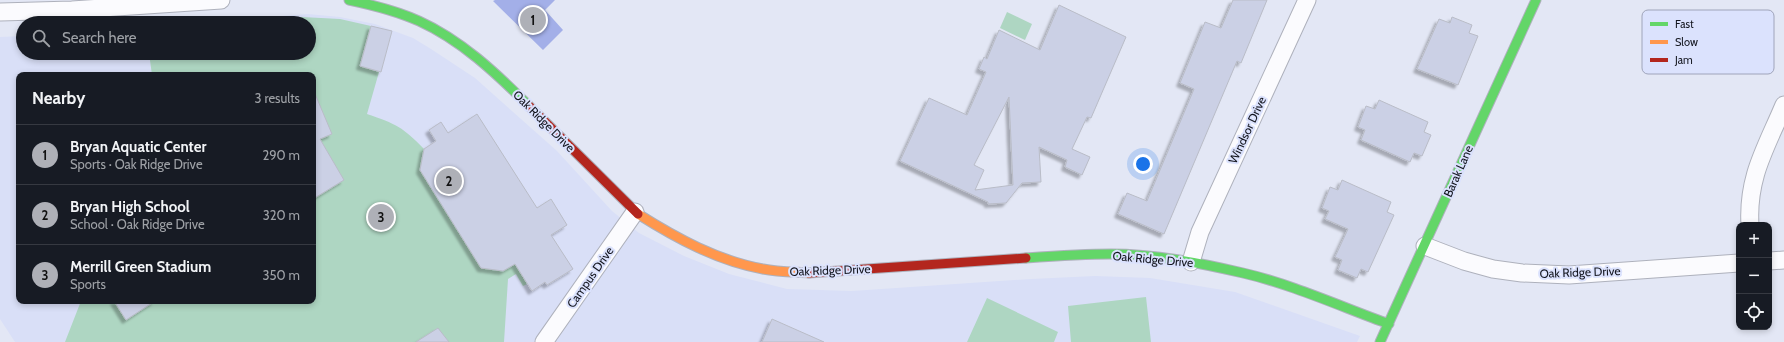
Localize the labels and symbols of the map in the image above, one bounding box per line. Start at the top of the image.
pin: 1 [520,5,546,35]
legend [1642,10,1774,74]
text: Fast [1675,17,1694,31]
text: Slow [1675,35,1698,49]
text: Jam [1674,53,1693,67]
street label: Oak Ridge Drive [510,87,578,155]
street label: Windsor Drive [1225,94,1269,166]
street label: Barak Lane [1440,143,1476,199]
your location [1133,154,1153,174]
pin: 2 [436,166,462,196]
pin: 3 [368,202,394,232]
street label: Campus Drive [563,244,617,310]
street label: Oak Ridge Drive [1112,248,1194,270]
street label: Oak Ridge Drive [789,261,871,279]
street label: Oak Ridge Drive [1539,263,1621,281]

